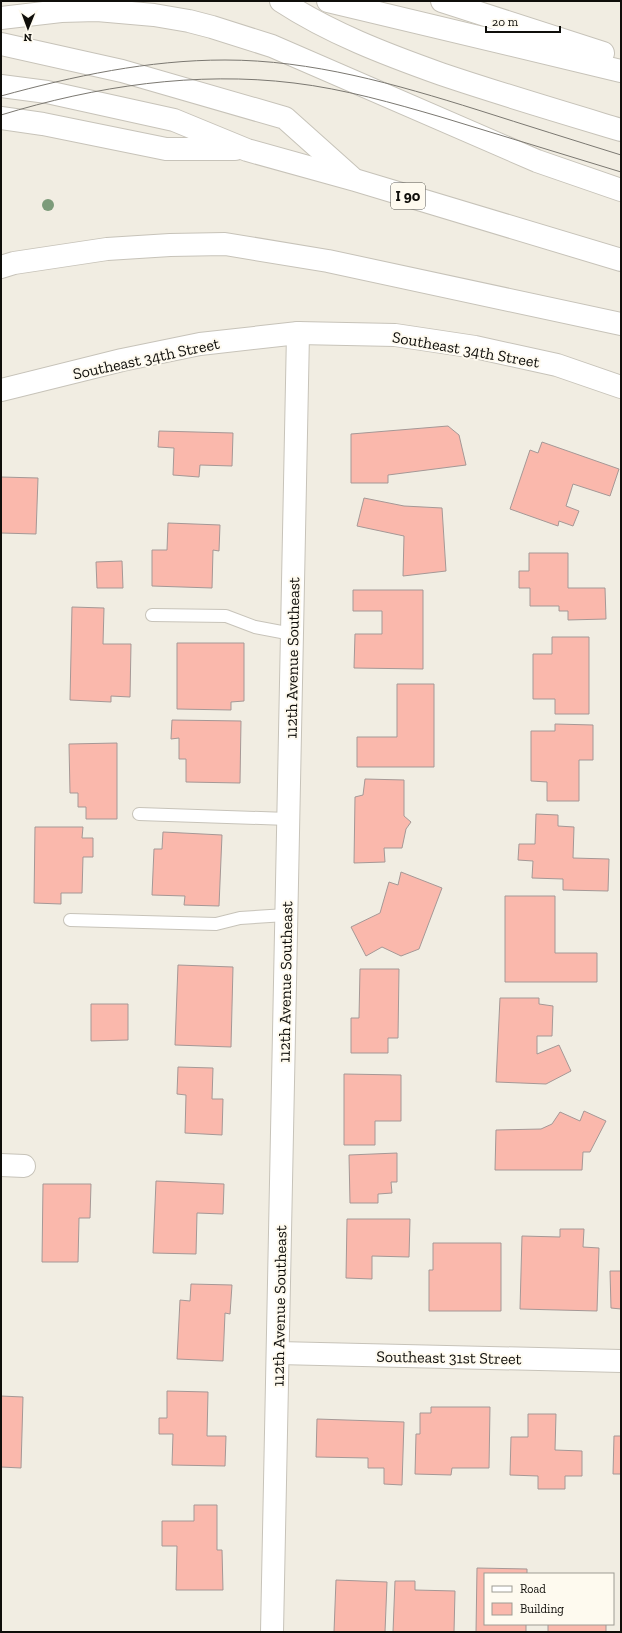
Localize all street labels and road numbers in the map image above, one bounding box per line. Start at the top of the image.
road number: I 90 [391,183,425,209]
street label: Southeast 34th Street [391,327,541,372]
street label: Southeast 34th Street [71,334,221,383]
street label: 112th Avenue Southeast [282,577,303,739]
street label: 112th Avenue Southeast [275,901,296,1063]
street label: 112th Avenue Southeast [269,1225,290,1387]
street label: Southeast 31st Street [376,1347,522,1368]

